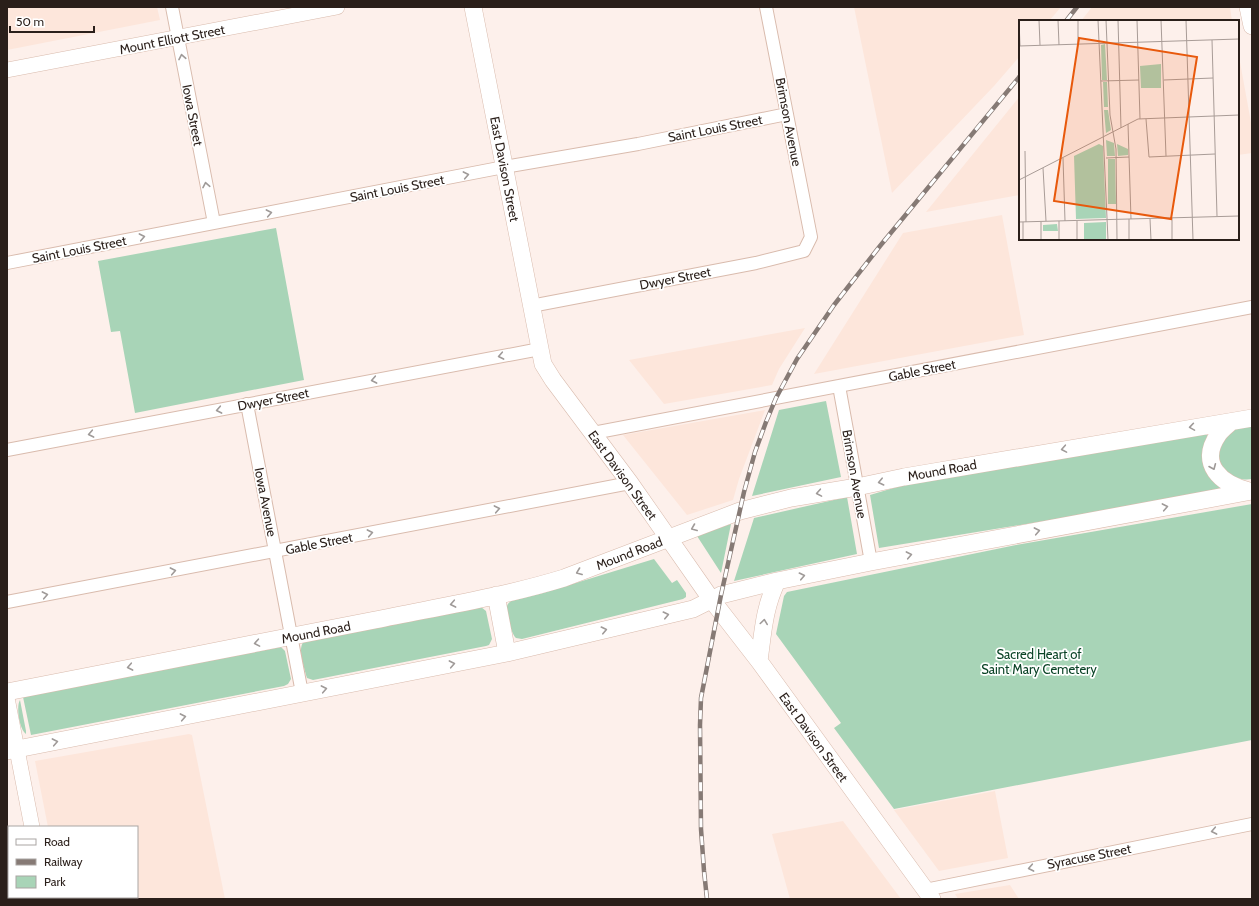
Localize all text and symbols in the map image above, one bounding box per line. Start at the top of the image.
scale bar [10,8,94,34]
text: 50 m [16,14,44,29]
inset map [1019,20,1239,240]
street label: Mount Elliott Street [118,21,227,57]
one-way arrow [178,54,186,61]
street label: Brimson Avenue [773,76,805,168]
street label: Iowa Street [179,83,207,148]
street label: Saint Louis Street [666,111,764,145]
street label: East Davison Street [487,115,523,224]
street label: Saint Louis Street [348,171,446,205]
one-way arrow [463,171,469,180]
one-way arrow [202,182,211,188]
one-way arrow [266,209,272,217]
street label: Saint Louis Street [30,232,128,266]
one-way arrow [138,233,145,242]
street label: Dwyer Street [638,263,713,293]
one-way arrow [498,351,505,359]
street label: Gable Street [887,356,958,384]
one-way arrow [371,376,377,384]
street label: Dwyer Street [236,384,311,414]
one-way arrow [215,405,222,414]
one-way arrow [1189,423,1196,431]
street label: East Davison Street [585,427,661,523]
street label: Brimson Avenue [839,428,871,520]
one-way arrow [88,430,94,438]
one-way arrow [1061,444,1067,453]
street label: Mound Road [906,456,978,484]
one-way arrow [1209,463,1217,470]
street label: Iowa Avenue [251,466,281,538]
one-way arrow [878,477,885,486]
one-way arrow [816,488,822,497]
one-way arrow [1162,504,1168,512]
one-way arrow [494,505,500,513]
one-way arrow [690,523,697,531]
one-way arrow [1034,527,1040,536]
street label: Gable Street [284,529,355,557]
one-way arrow [366,529,373,538]
street label: Mound Road [593,533,665,573]
one-way arrow [906,551,912,560]
one-way arrow [170,567,176,575]
one-way arrow [576,568,583,576]
one-way arrow [799,573,805,581]
one-way arrow [42,591,48,599]
one-way arrow [450,599,457,608]
one-way arrow [663,612,669,620]
street label: Mound Road [280,617,352,647]
one-way arrow [759,619,768,625]
one-way arrow [600,626,607,635]
one-way arrow [254,638,260,647]
park label: Sacred Heart of Saint Mary Cemetery [981,646,1097,677]
one-way arrow [448,660,455,668]
one-way arrow [126,663,133,671]
one-way arrow [321,685,327,694]
street label: East Davison Street [776,689,852,785]
one-way arrow [180,713,186,721]
one-way arrow [52,738,58,747]
legend [8,826,138,898]
one-way arrow [1211,827,1217,835]
text: Road [44,834,70,849]
street label: Syracuse Street [1046,840,1133,872]
text: Railway [44,854,82,869]
one-way arrow [1028,863,1035,871]
text: Park [44,874,66,889]

